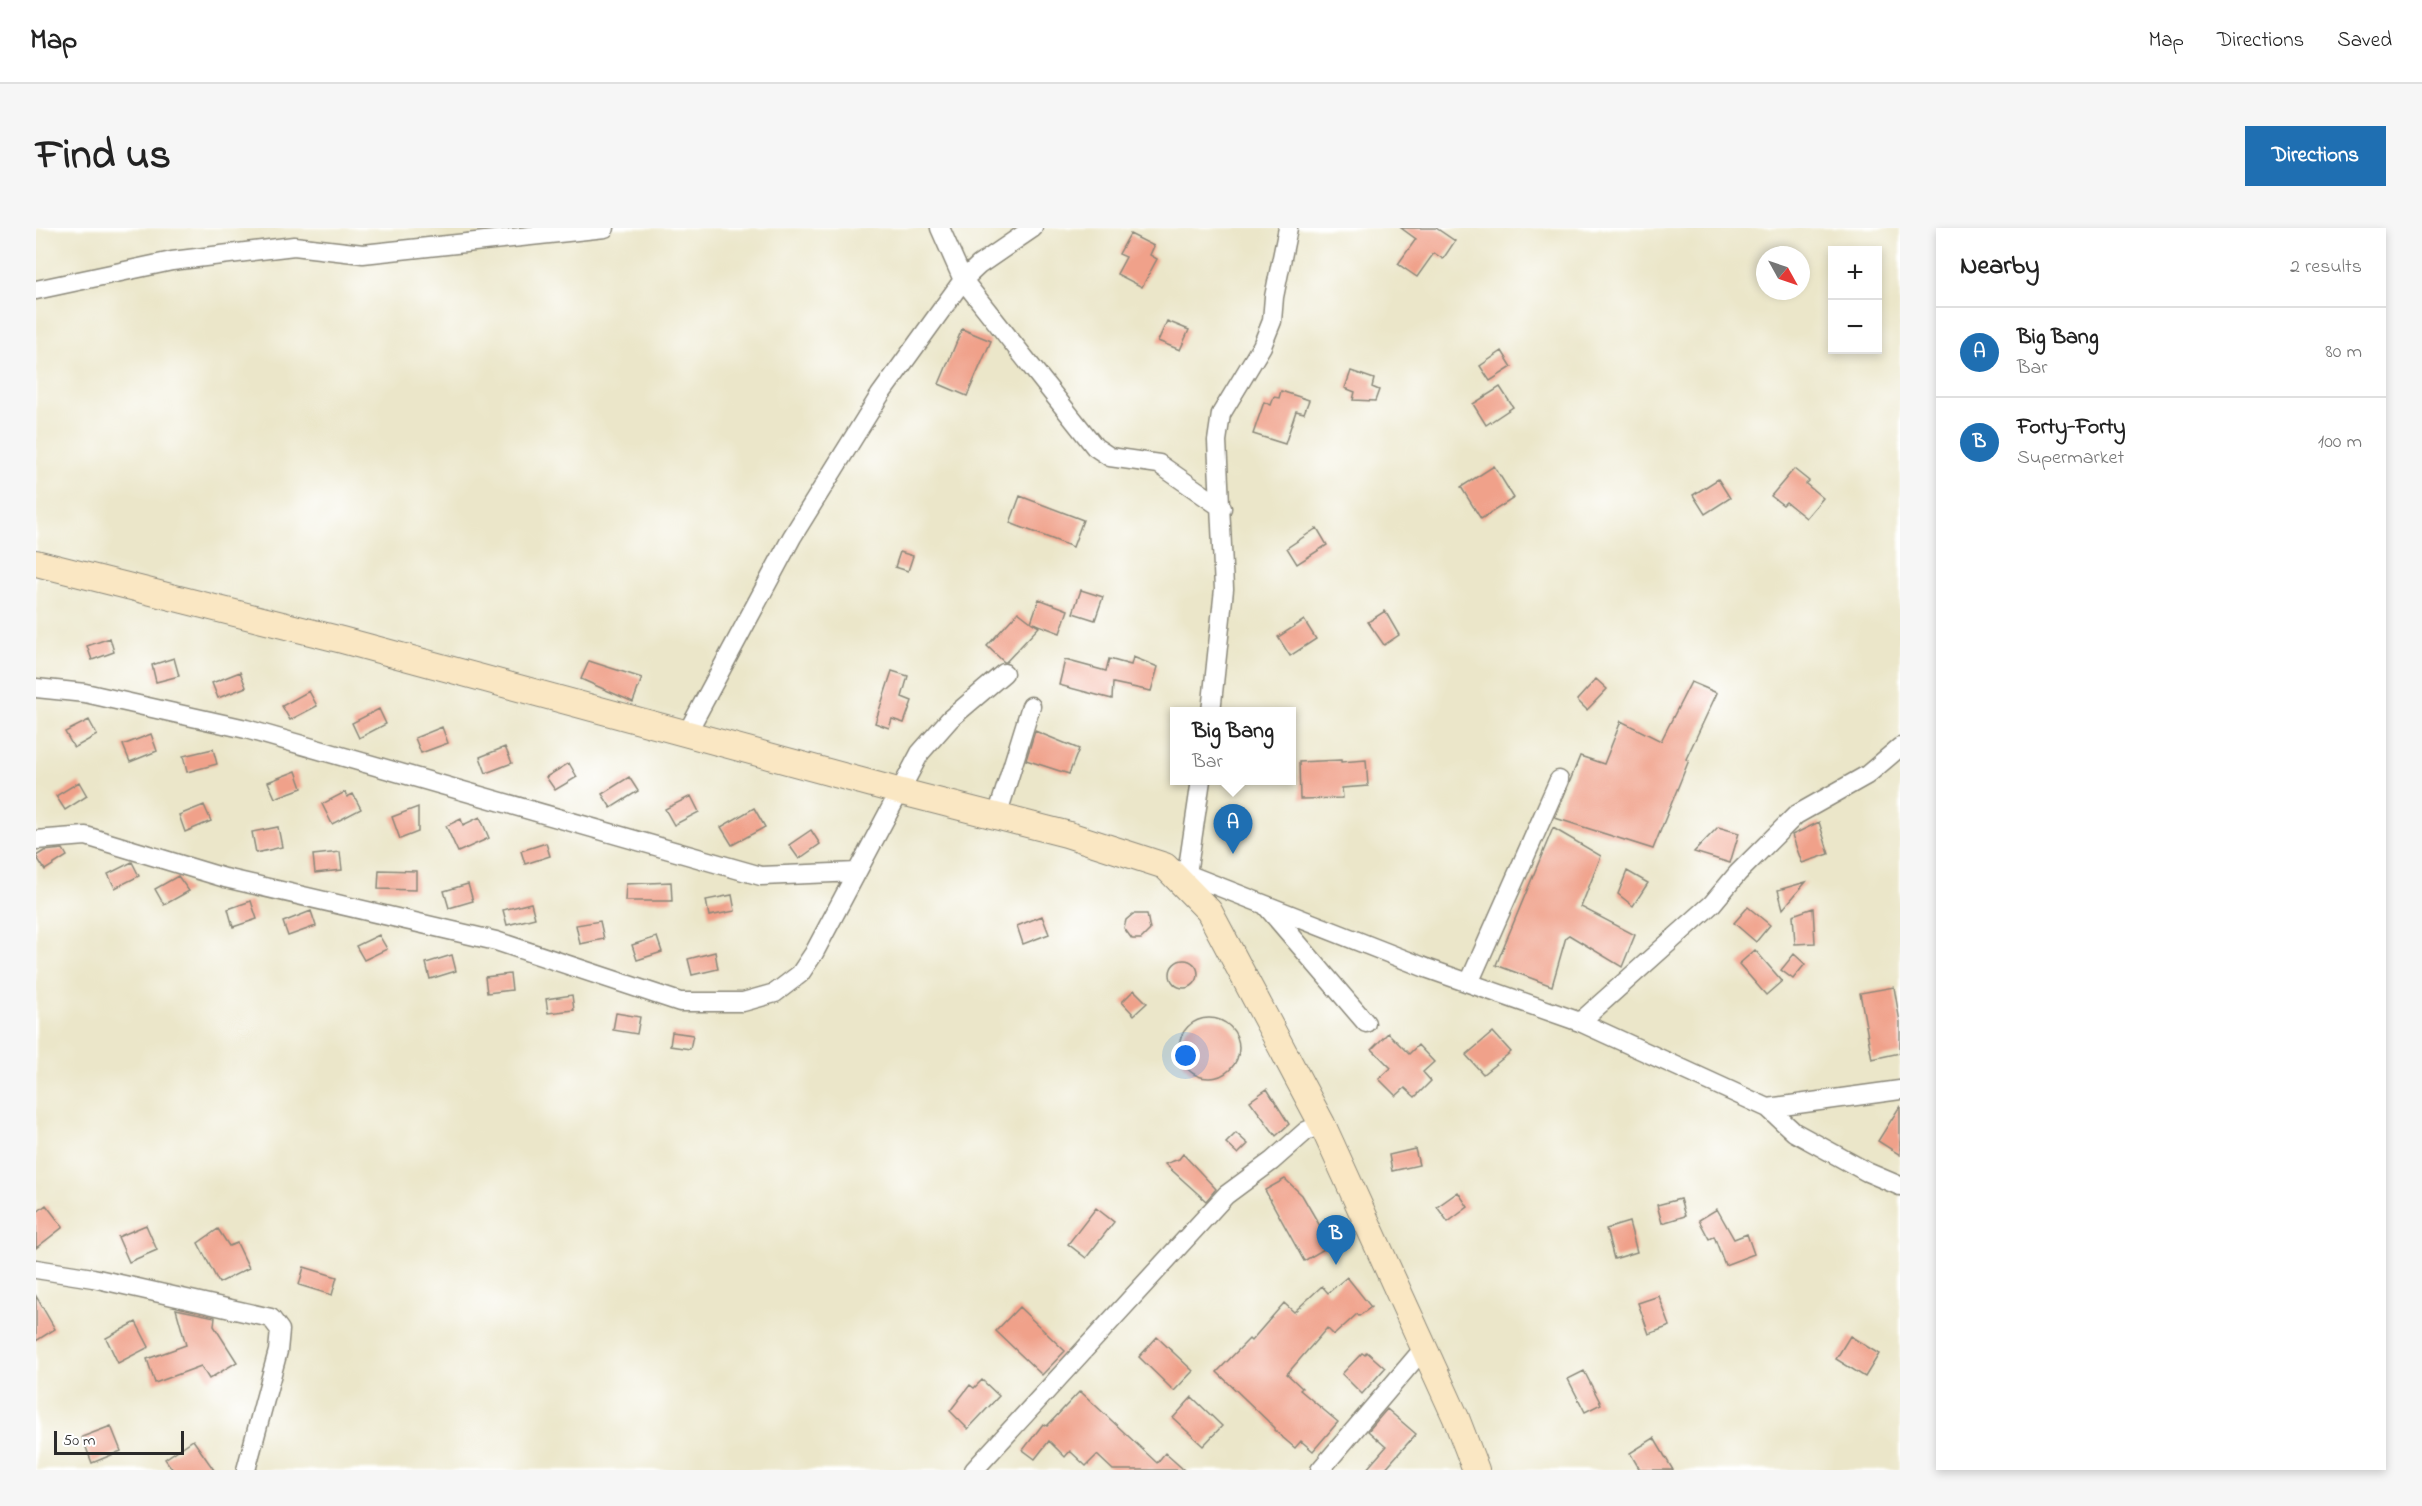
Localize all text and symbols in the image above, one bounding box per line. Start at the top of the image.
text: Map [30,21,77,62]
text: Map [2148,26,2184,56]
text: Directions [2217,26,2304,56]
text: Saved [2337,26,2392,56]
text: Find us [36,126,171,187]
button: Directions [2245,126,2386,186]
north arrow [1756,246,1810,300]
map controls [1828,246,1882,354]
button: + [1828,246,1882,300]
text: Nearby [1960,248,2039,286]
text: 2 results [2290,253,2362,282]
button: − [1828,300,1882,354]
text: Big Bang [2017,322,2099,354]
text: A [1973,338,1986,367]
text: 80 m [2325,338,2362,367]
text: Bar [2017,354,2047,383]
text: Forty-Forty [2017,412,2126,444]
text: B [1973,428,1986,457]
text: 100 m [2318,428,2362,457]
text: Supermarket [2017,444,2124,473]
popup [1170,707,1296,785]
text: Big Bang [1192,716,1274,748]
text: Bar [1192,748,1223,777]
pin: A [1214,804,1252,854]
your location [1171,1041,1200,1070]
pin: B [1316,1216,1356,1265]
scale bar [54,1428,184,1456]
text: 50 m [63,1429,95,1453]

